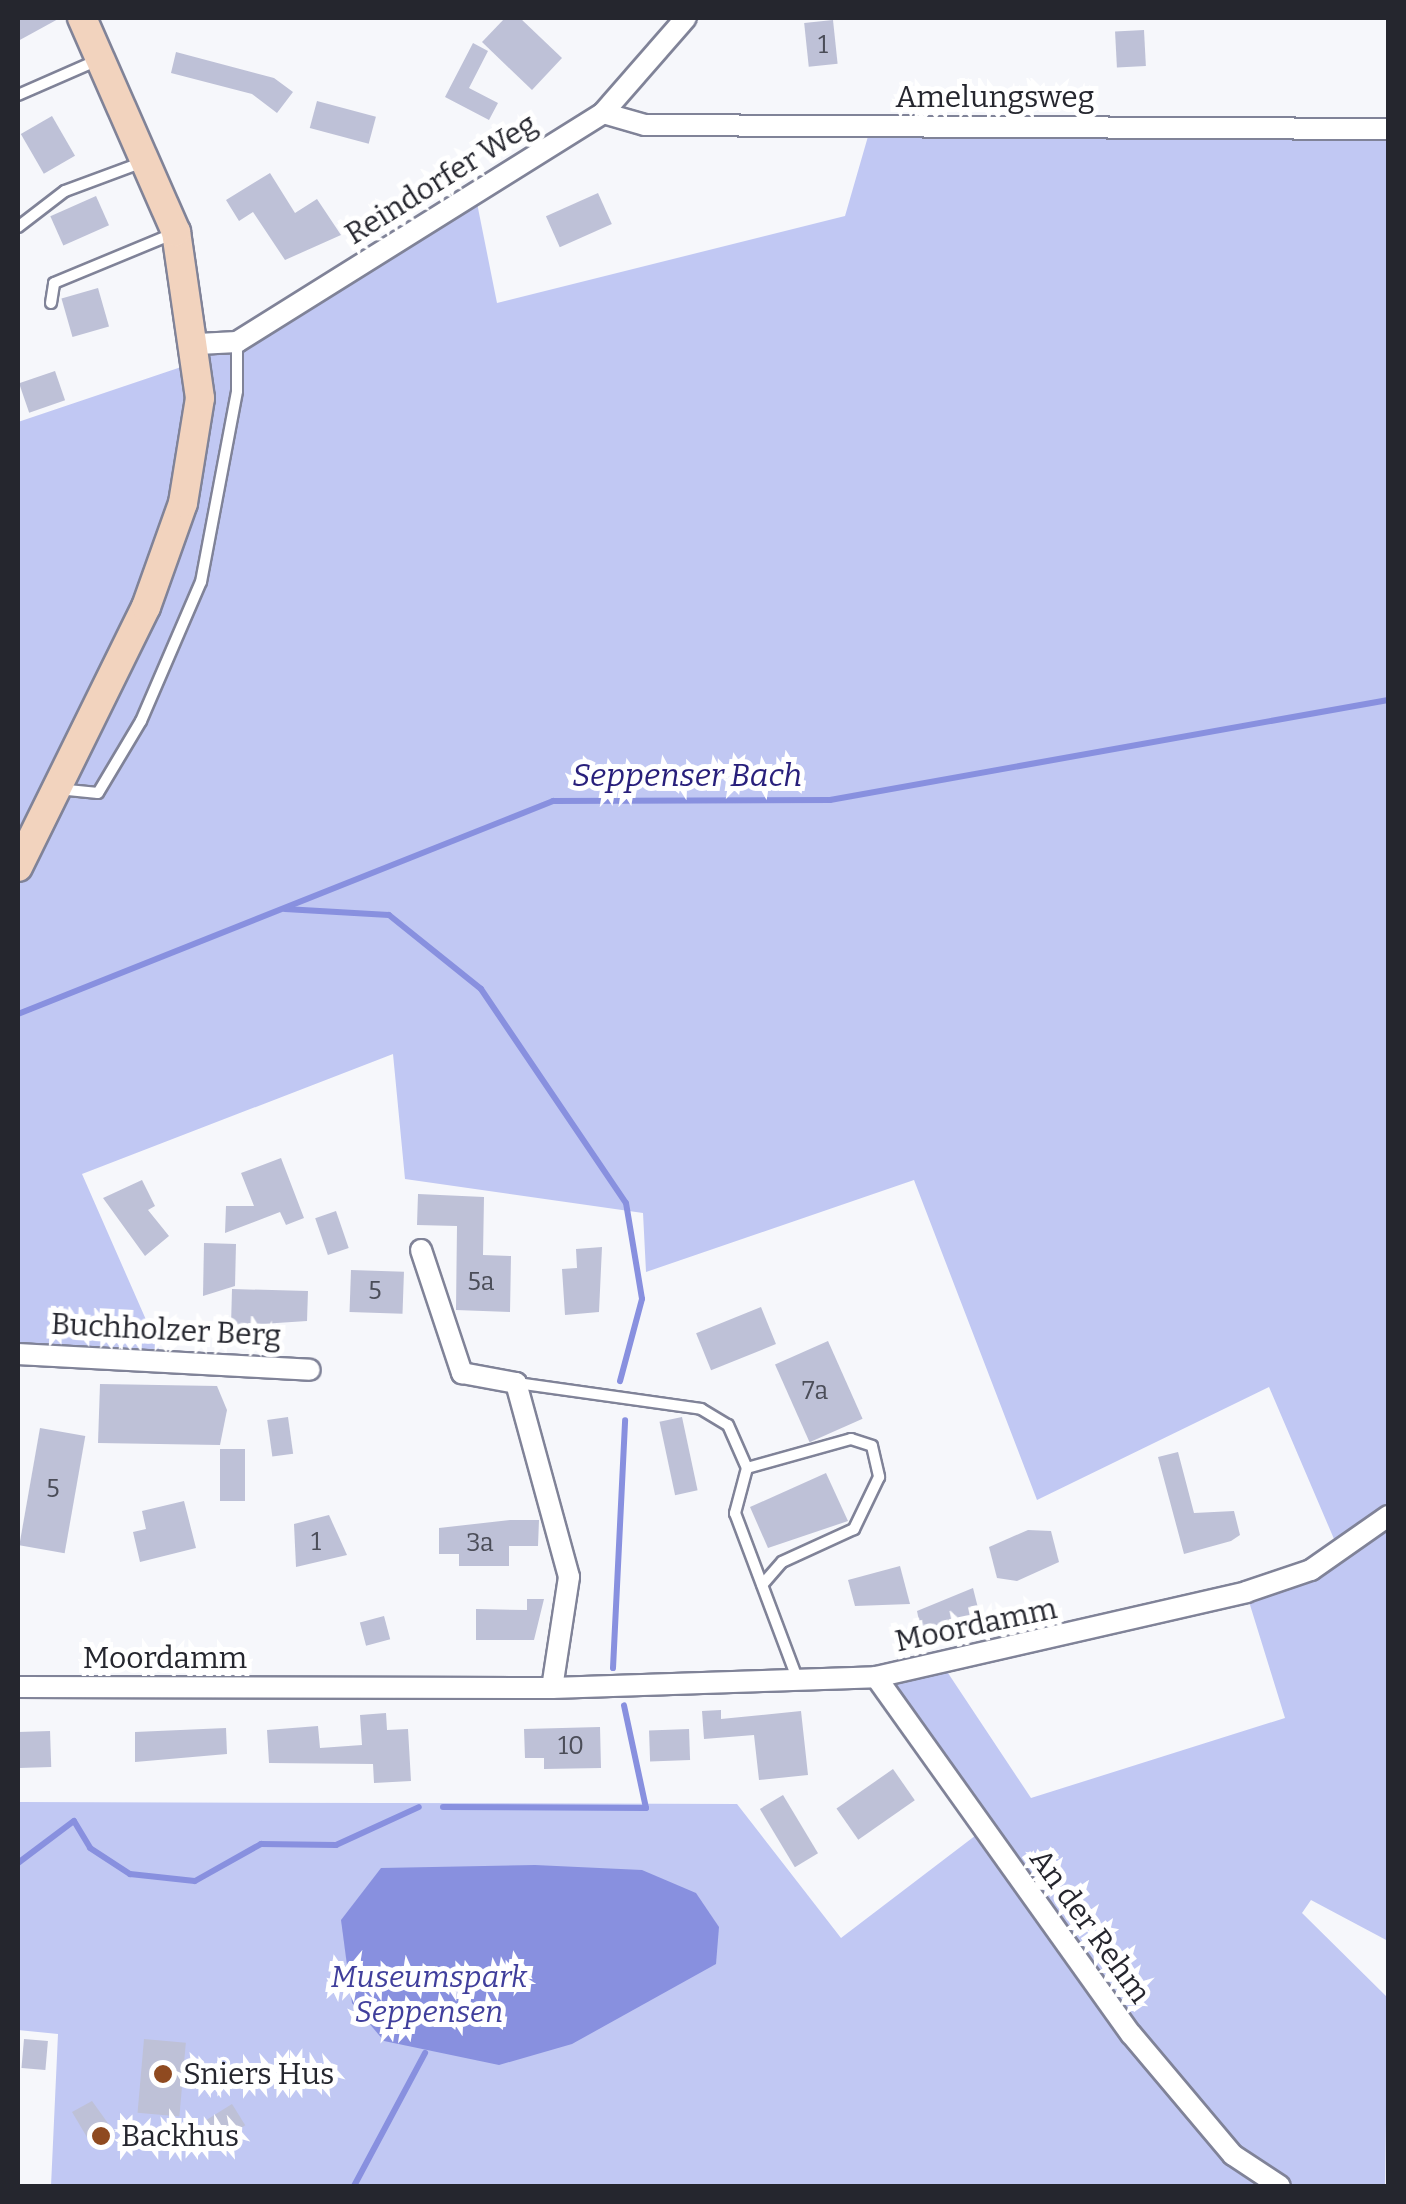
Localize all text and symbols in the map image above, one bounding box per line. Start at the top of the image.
house number: 1 [818,30,828,60]
street label: Amelungsweg [896,79,1094,115]
street label: Reindorfer Weg [339,106,543,252]
water label: Seppenser Bach [572,756,802,794]
house number: 5a [467,1267,495,1297]
house number: 5 [368,1276,382,1306]
street label: Buchholzer Berg [50,1306,282,1354]
house number: 7a [802,1376,828,1406]
house number: 5 [46,1474,60,1504]
house number: 1 [311,1527,321,1557]
house number: 3a [466,1528,494,1558]
street label: Moordamm [892,1590,1060,1660]
street label: Moordamm [83,1640,247,1676]
house number: 10 [558,1731,584,1761]
street label: An der Rehm [1022,1842,1158,2010]
park label: Museumspark Seppensen [331,1959,527,2030]
place label: Sniers Hus [183,2056,334,2092]
marker: Sniers Hus [152,2063,174,2085]
place label: Backhus [121,2118,239,2154]
marker: Backhus [90,2125,112,2147]

